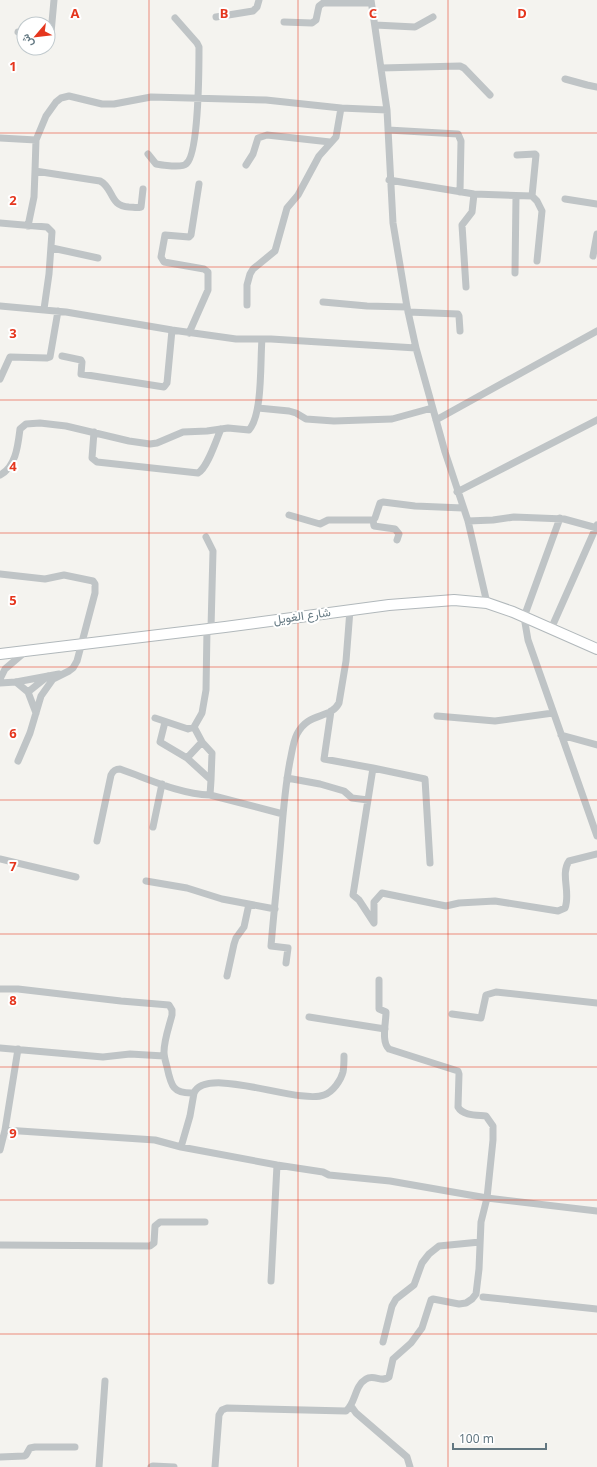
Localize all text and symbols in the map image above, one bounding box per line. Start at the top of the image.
text: A [71,4,80,22]
text: B [220,4,228,22]
text: C [369,4,377,22]
text: D [517,4,527,22]
north arrow [16,16,56,56]
text: ش [17,32,36,50]
text: 1 [9,57,17,75]
text: 2 [9,191,17,209]
text: 3 [9,324,17,342]
text: 4 [9,457,17,475]
text: 5 [9,591,17,609]
street label: شارع الغويل [272,603,332,629]
text: 6 [9,724,17,742]
text: 7 [9,857,17,875]
text: 8 [9,991,17,1009]
text: 9 [9,1124,17,1142]
scale bar [453,1425,546,1451]
text: 100 m [459,1430,494,1447]

